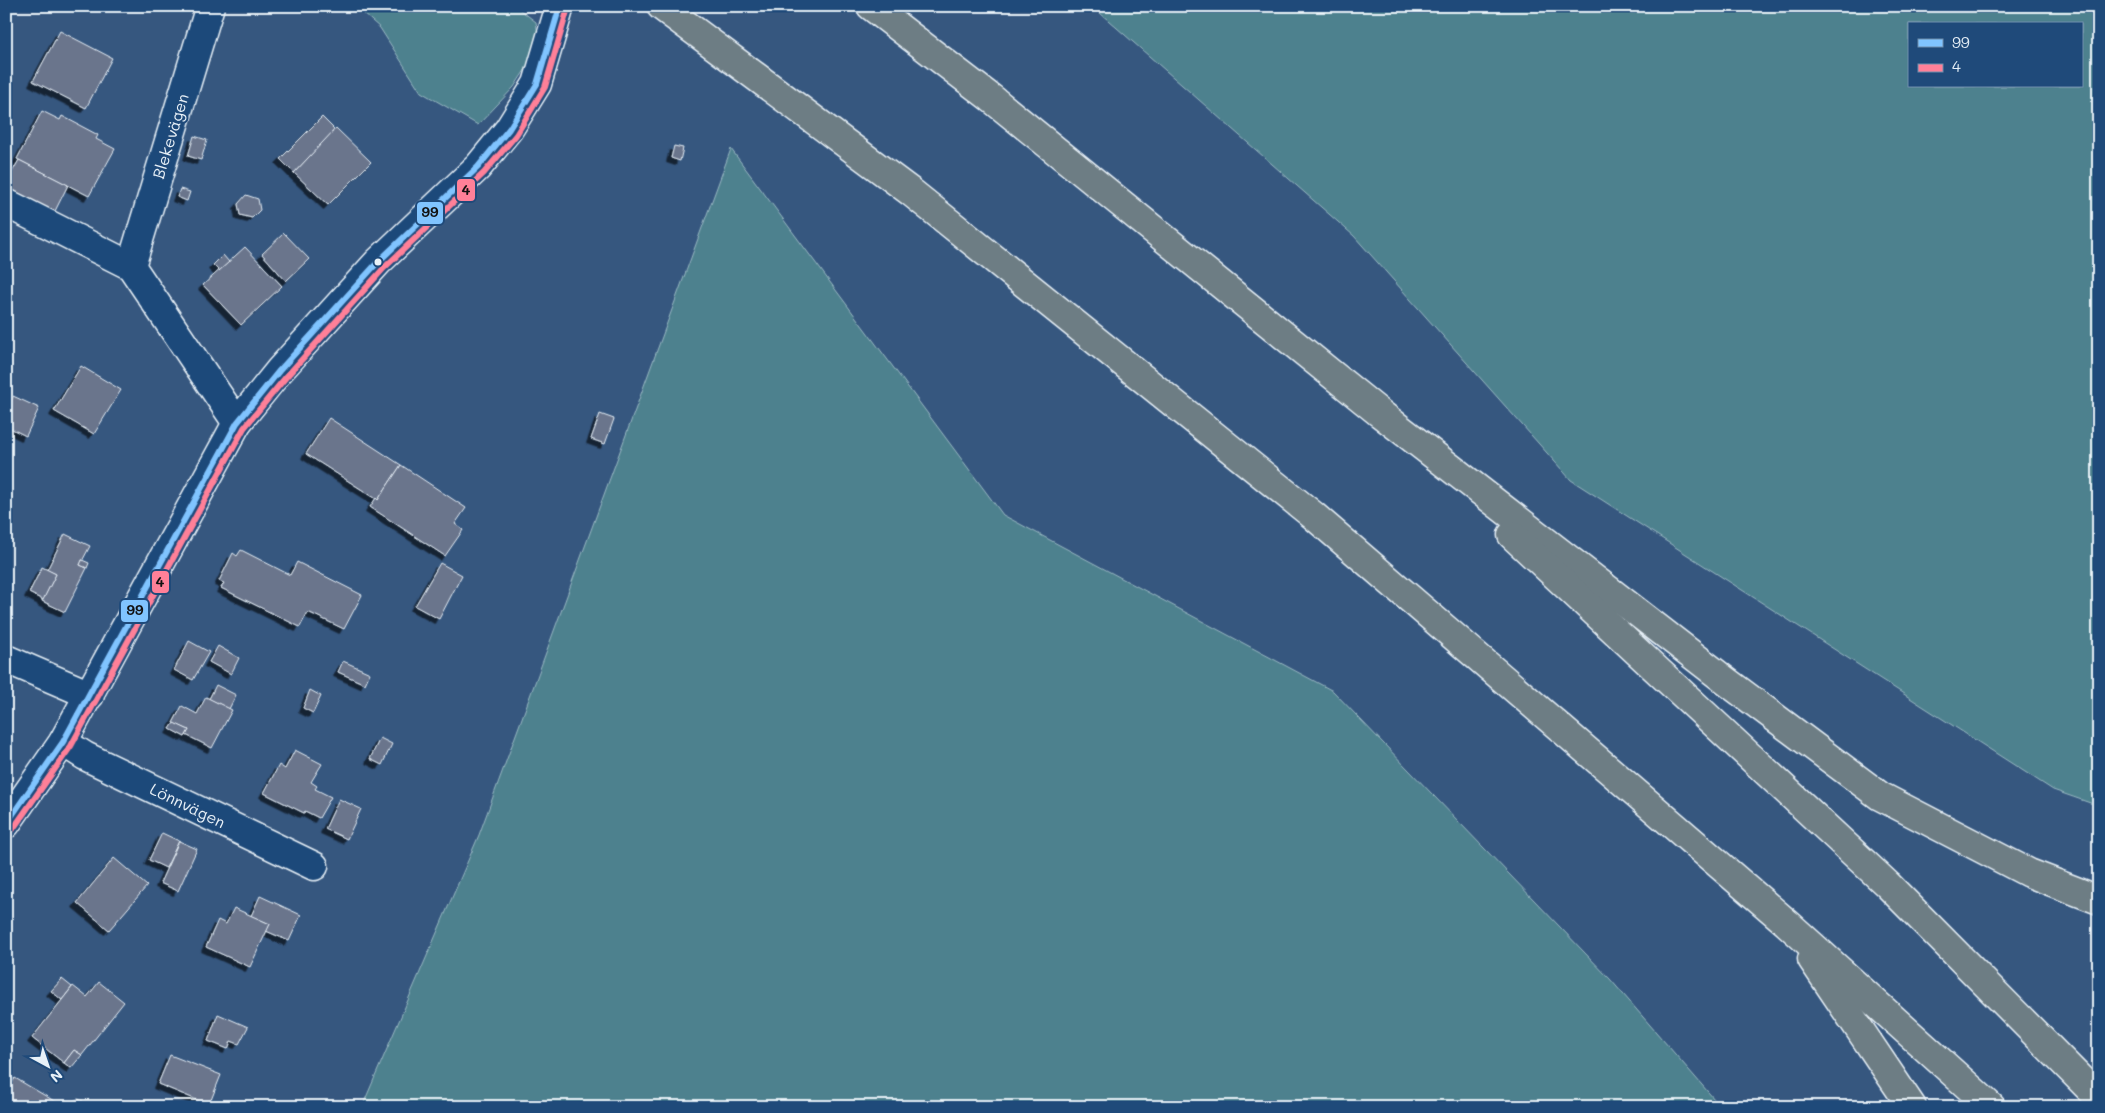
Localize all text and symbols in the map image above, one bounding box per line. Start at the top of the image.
legend [1908,22,2082,88]
text: 99 [1952,32,1970,52]
text: 4 [1952,56,1961,76]
street label: Blekevägen [147,91,193,181]
line badge: 4 [456,178,476,202]
text: 4 [462,180,471,199]
line badge: 99 [416,201,444,225]
text: 99 [422,202,439,221]
unlabelled marker [373,257,383,267]
line badge: 4 [151,570,170,594]
text: 4 [156,572,165,591]
line badge: 99 [120,599,149,623]
text: 99 [127,600,144,619]
street label: Lönnvägen [147,778,229,832]
north arrow [22,1040,72,1090]
text: N [46,1066,67,1087]

